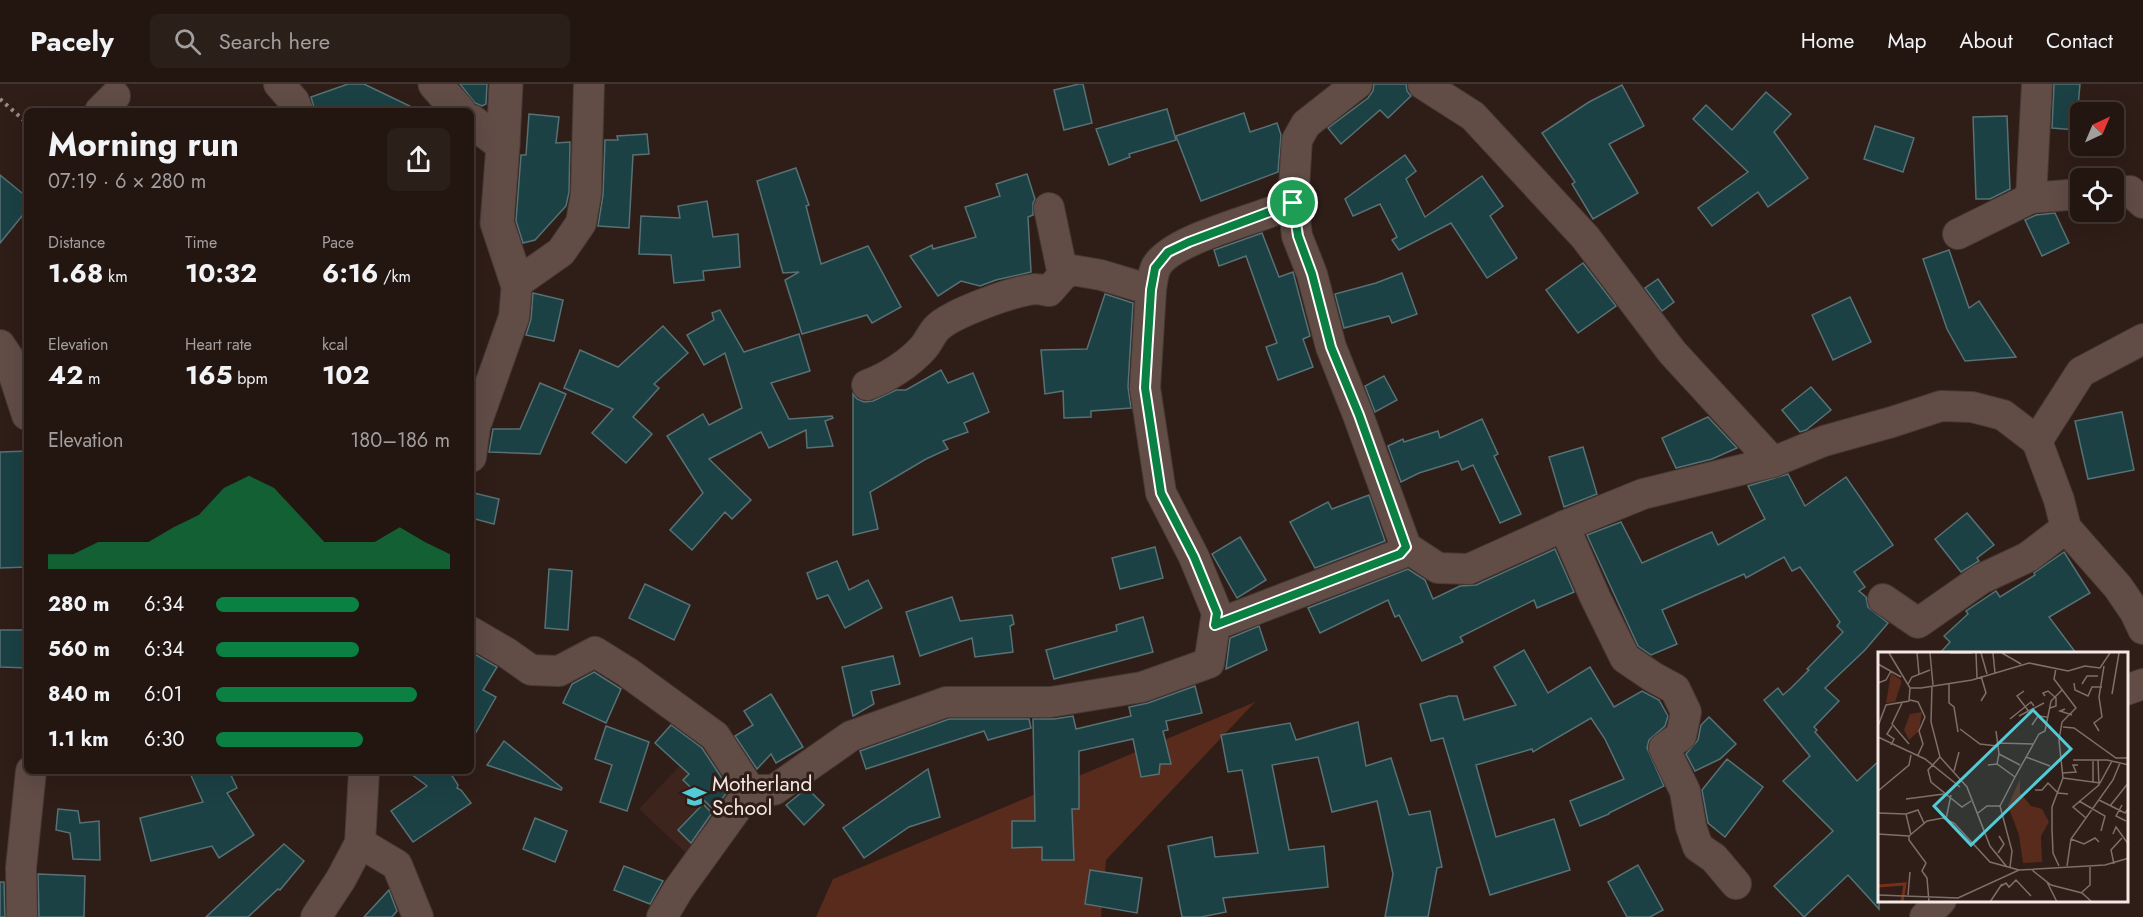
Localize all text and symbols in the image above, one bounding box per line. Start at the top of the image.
search box [150,14,570,68]
text: Pacely [30,21,114,62]
icon: search [171,25,204,58]
text: Search here [219,25,330,57]
text: Home [1801,26,1854,56]
text: Map [1887,26,1927,56]
text: About [1960,26,2013,56]
text: Contact [2046,26,2113,56]
north arrow [2070,102,2124,156]
map controls [2070,102,2124,222]
text: Morning run [48,121,239,168]
button: share [387,128,450,191]
text: 07:19 · 6 × 280 m [48,167,206,196]
button: locate [2070,168,2124,222]
pin [1267,177,1318,228]
icon: arrive [1276,186,1309,219]
text: Distance [48,231,105,254]
text: Time [185,231,217,254]
text: Pace [322,231,354,254]
text: 1.68 [48,254,103,292]
text: 10:32 [185,254,257,292]
text: 6:16 [322,254,378,292]
text: km [103,265,128,288]
text: /km [378,265,411,288]
text: Elevation [48,333,108,356]
text: Heart rate [185,333,252,356]
text: kcal [322,333,348,356]
text: 42 [48,356,83,394]
text: 165 [185,356,232,394]
text: 102 [322,356,370,394]
text: m [83,367,101,390]
text: bpm [232,367,268,390]
text: Elevation [48,426,123,455]
text: 180–186 m [350,426,450,455]
text: 280 m [48,590,109,619]
text: 6:34 [144,590,184,619]
text: 560 m [48,635,110,664]
text: 6:34 [144,635,184,664]
inset map [1878,652,2128,902]
text: 840 m [48,680,110,709]
text: 6:01 [144,680,183,709]
text: 1.1 km [48,725,109,754]
text: 6:30 [144,725,184,754]
place label: Motherland School [712,769,813,823]
school or university icon: Motherland School [681,783,707,809]

